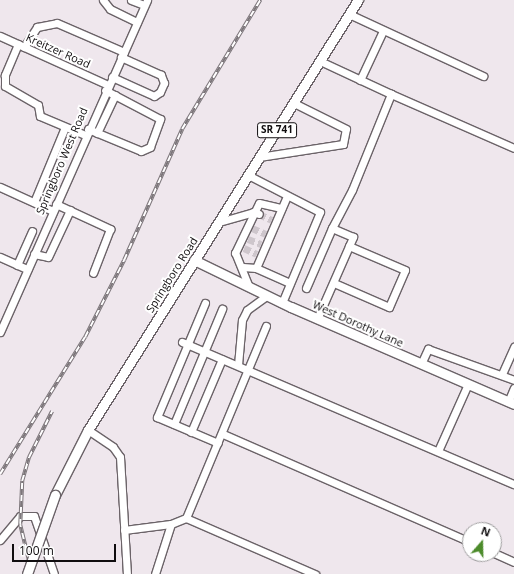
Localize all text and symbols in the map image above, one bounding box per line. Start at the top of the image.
street label: Kreitzer Road [24,31,92,71]
street label: Springboro West Road [34,106,90,216]
road number: SR 741 [257,122,297,138]
street label: Springboro Road [144,235,200,315]
street label: West Dorothy Lane [311,298,405,350]
north arrow [462,522,502,562]
text: N [479,523,493,540]
scale bar [14,536,118,562]
text: 100 m [19,542,54,559]

